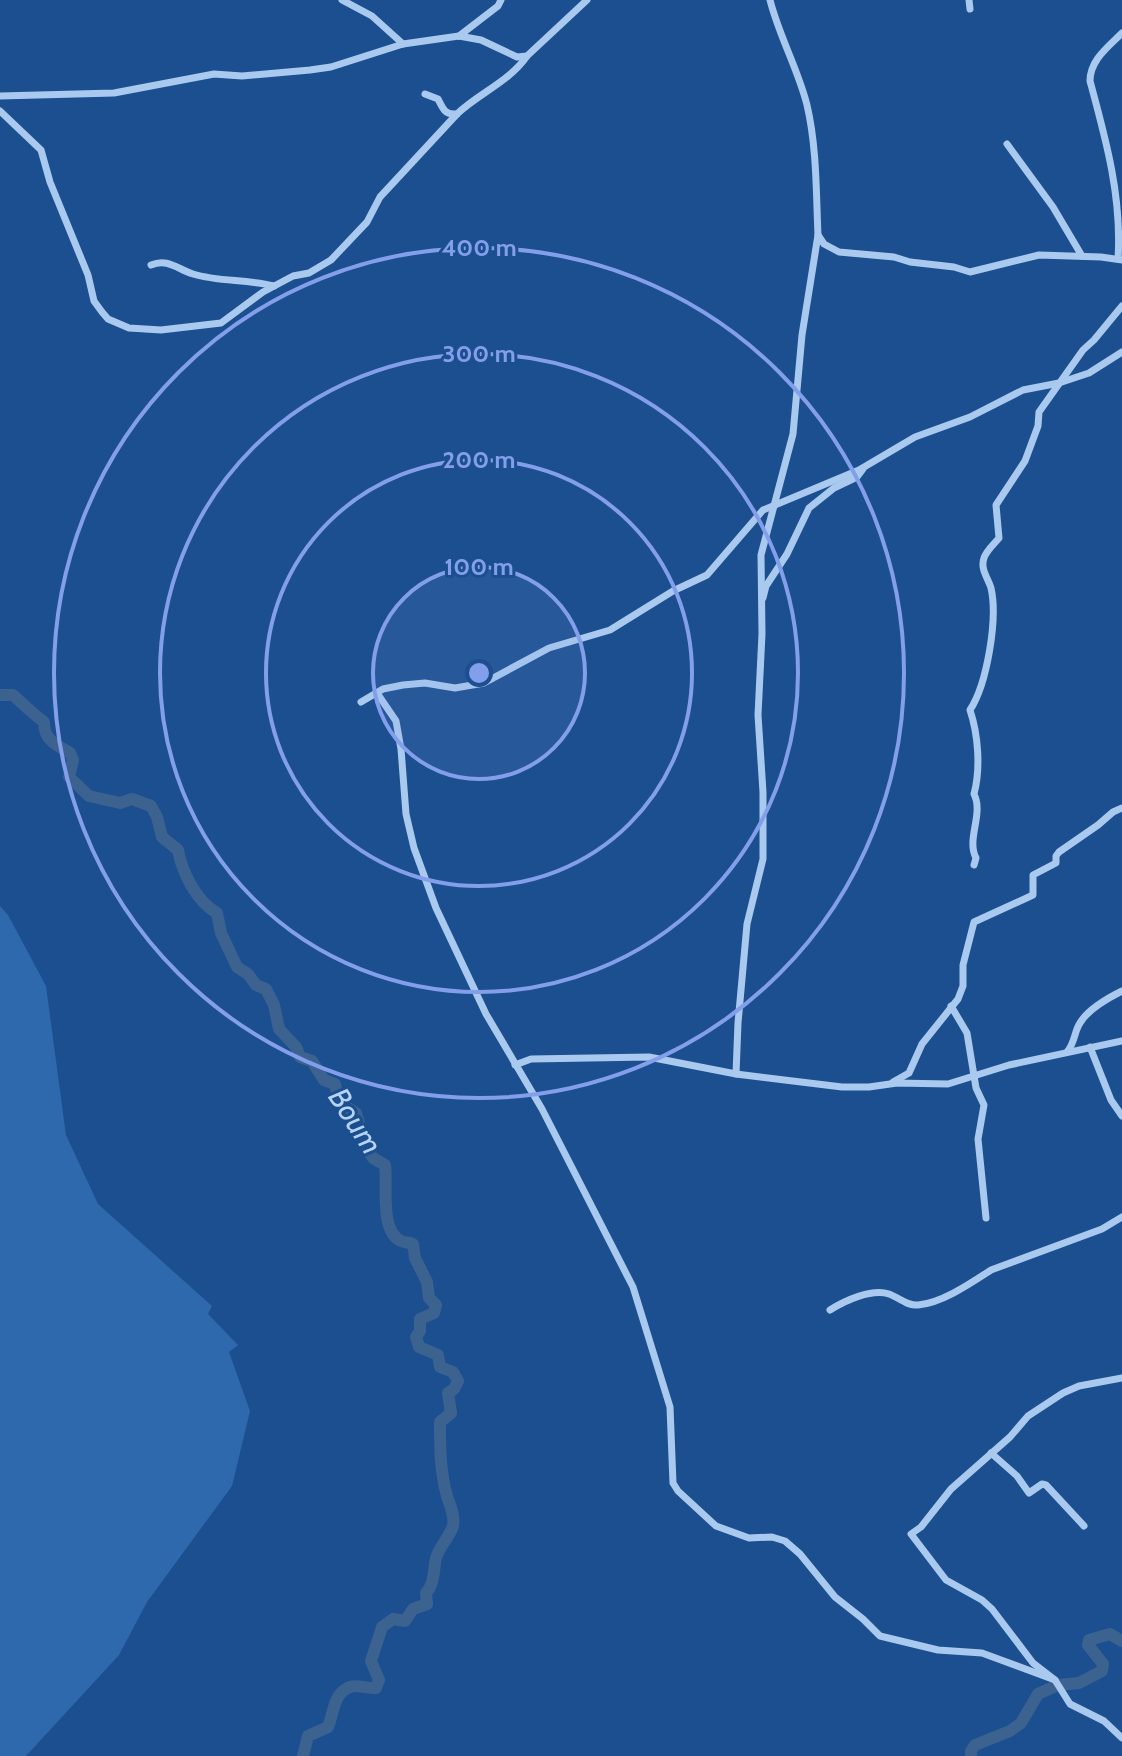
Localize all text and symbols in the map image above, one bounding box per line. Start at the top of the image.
text: 400 m [441,233,517,262]
text: 300 m [442,339,516,368]
text: 200 m [443,445,515,474]
text: 100 m [444,552,514,581]
centre of rings [465,659,493,687]
water label: Boum [321,1081,390,1161]

